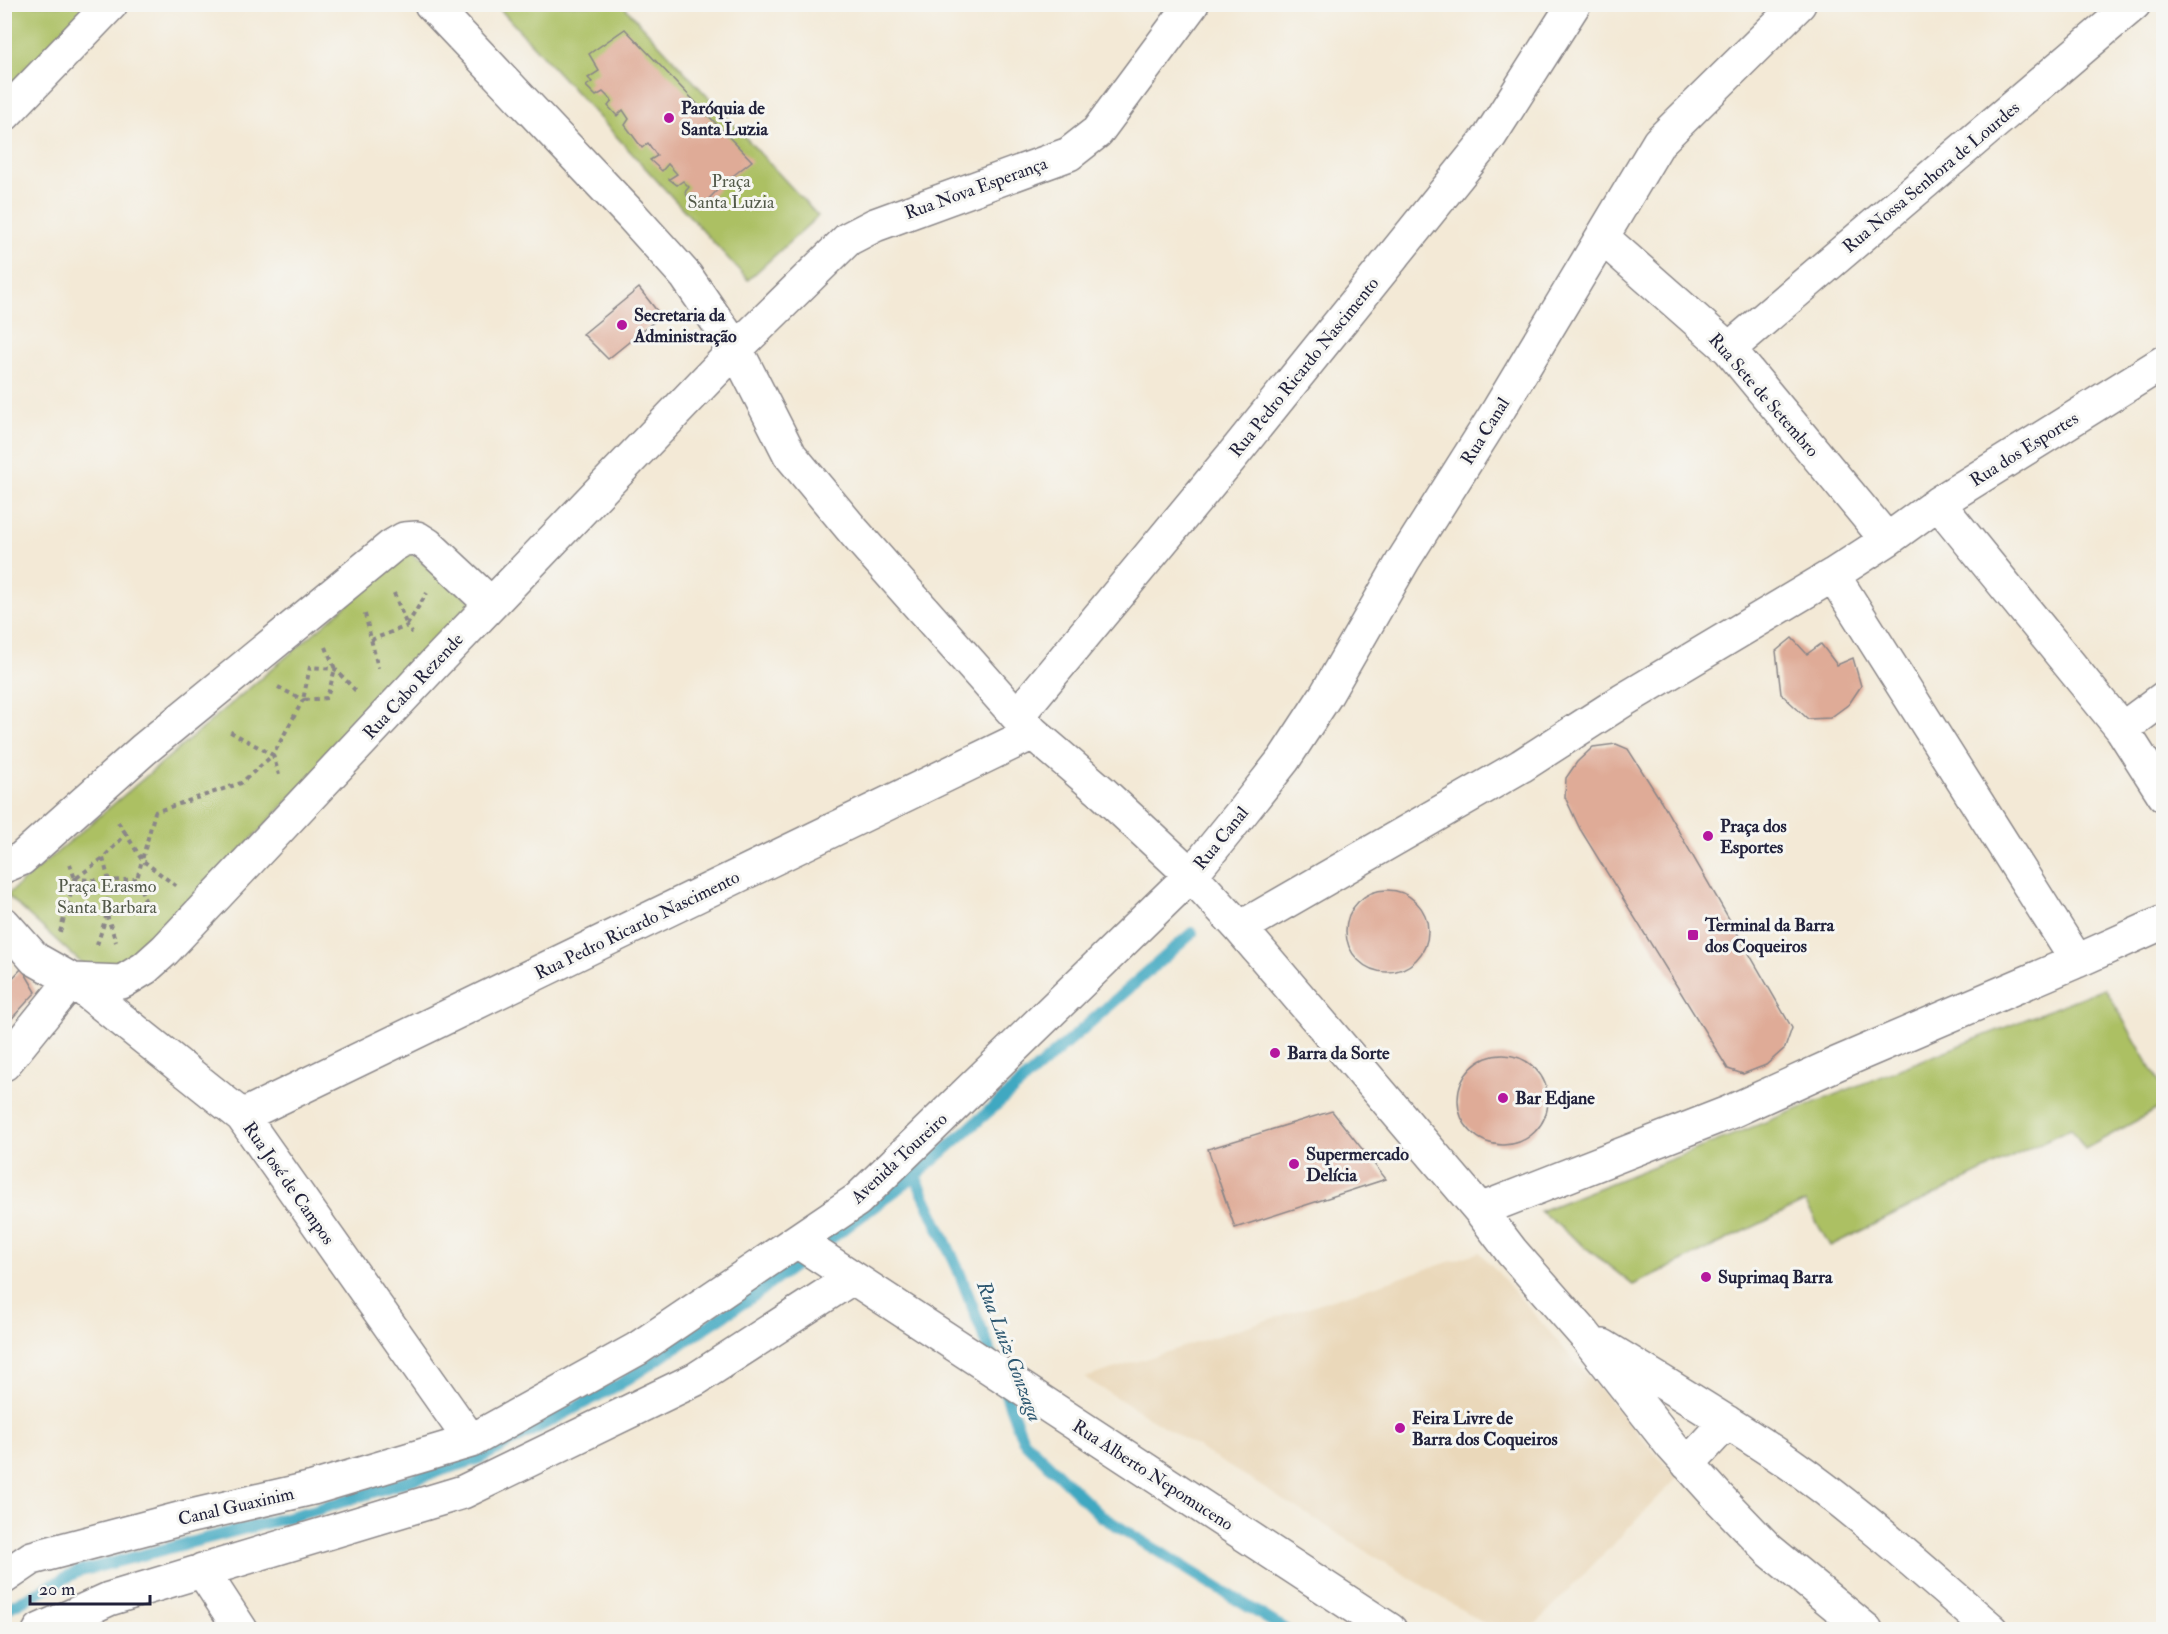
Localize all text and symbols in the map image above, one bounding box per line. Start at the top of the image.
street label: Rua Nossa Senhora de Lourdes [1838,96,2025,258]
place label: Paróquia de Santa Luzia [681,97,768,141]
marker: Paróquia de Santa Luzia [662,111,676,125]
street label: Rua Nova Esperança [902,152,1051,225]
park label: Praça Santa Luzia [688,170,775,214]
street label: Rua Pedro Ricardo Nascimento [1225,272,1384,462]
place label: Secretaria da Administração [633,304,737,348]
marker: Secretaria da Administração [615,318,629,332]
street label: Rua Sete de Setembro [1703,329,1824,462]
street label: Rua Canal [1456,393,1515,469]
street label: Rua dos Esportes [1966,407,2083,492]
street label: Rua Cabo Rezende [358,628,469,744]
street label: Rua Canal [1189,802,1254,875]
place label: Praça dos Esportes [1720,815,1787,859]
marker: Praça dos Esportes [1701,829,1715,843]
street label: Rua Pedro Ricardo Nascimento [531,866,744,985]
park label: Praça Erasmo Santa Barbara [57,875,158,919]
place label: Terminal da Barra dos Coqueiros [1704,914,1835,958]
marker: Terminal da Barra dos Coqueiros [1686,928,1700,942]
place label: Barra da Sorte [1287,1042,1390,1065]
marker: Barra da Sorte [1268,1046,1282,1060]
place label: Bar Edjane [1515,1087,1595,1110]
marker: Bar Edjane [1496,1091,1510,1105]
street label: Avenida Toureiro [846,1108,953,1210]
street label: Rua José de Campos [238,1117,340,1249]
place label: Supermercado Delícia [1306,1143,1409,1187]
marker: Supermercado Delícia [1287,1157,1301,1171]
place label: Suprimaq Barra [1718,1266,1833,1289]
marker: Suprimaq Barra [1699,1270,1713,1284]
water label: Rua Luiz Gonzaga [971,1276,1048,1425]
place label: Feira Livre de Barra dos Coqueiros [1412,1407,1558,1451]
street label: Rua Alberto Nepomuceno [1068,1415,1238,1536]
marker: Feira Livre de Barra dos Coqueiros [1393,1421,1407,1435]
street label: Canal Guaxinim [176,1482,296,1531]
scale bar [30,1568,150,1606]
text: 20 m [39,1578,75,1601]

